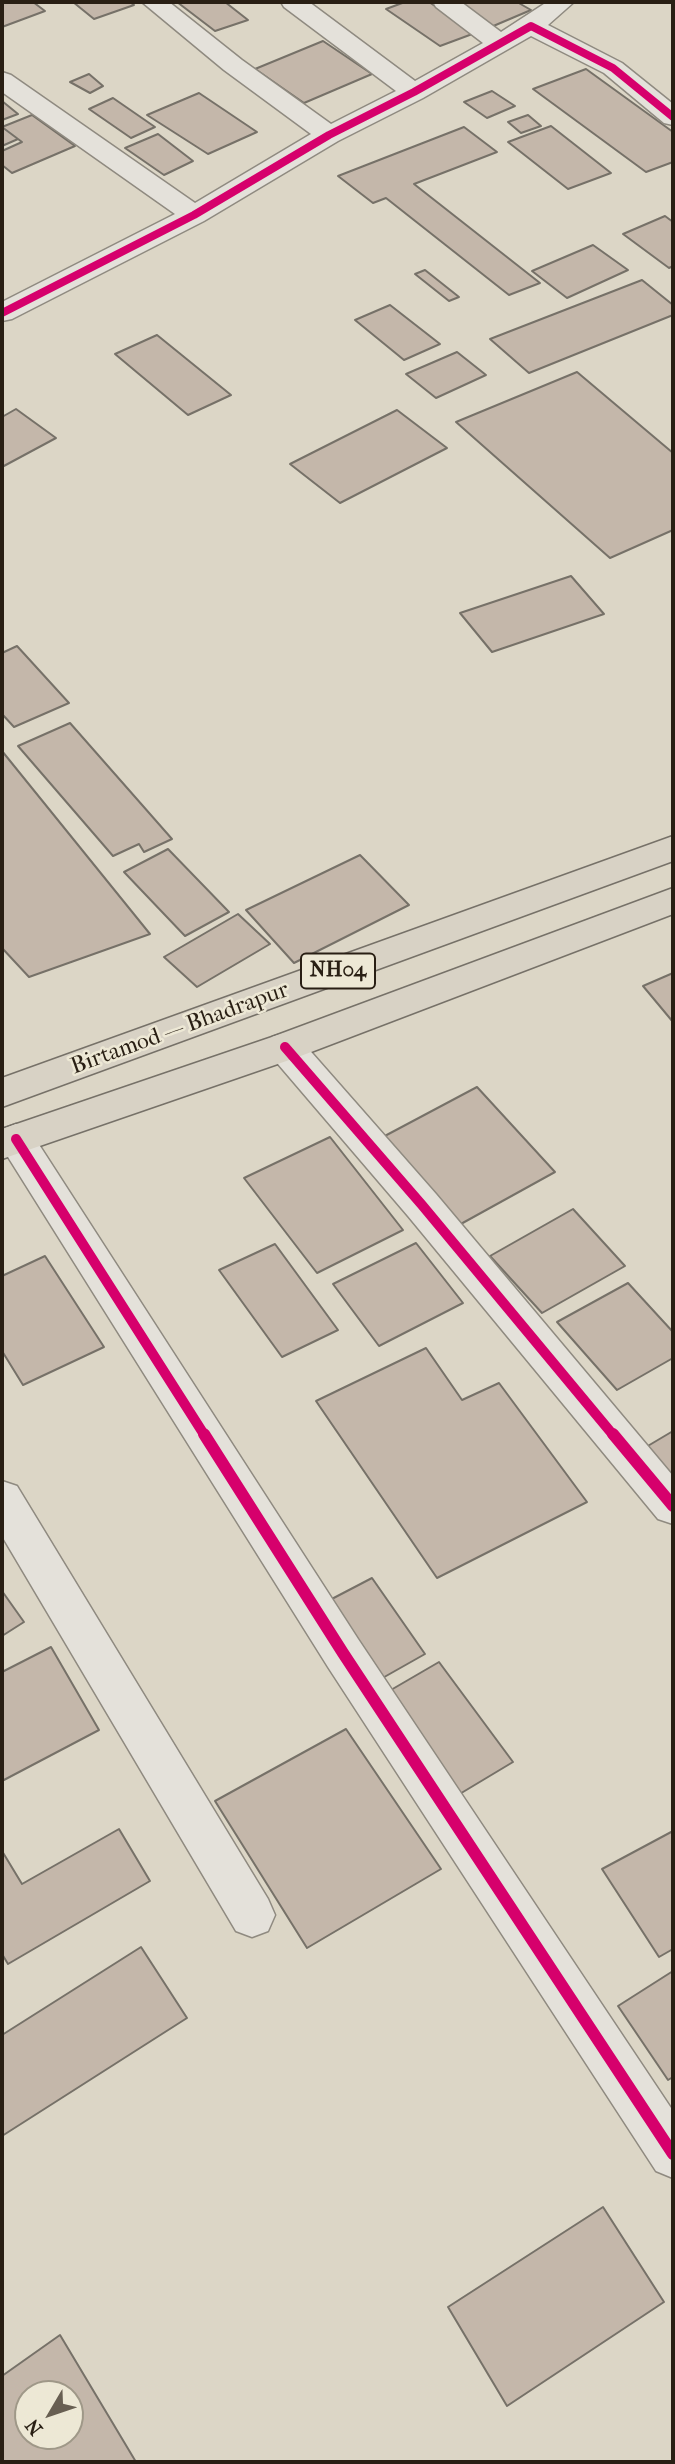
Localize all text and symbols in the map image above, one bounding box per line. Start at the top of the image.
road number: NH04 [301,954,375,988]
street label: Birtamod — Bhadrapur [67,977,293,1081]
north arrow [14,2380,84,2450]
text: N [21,2414,47,2439]

